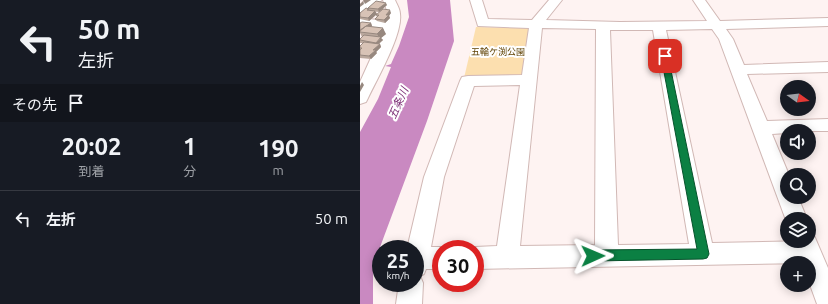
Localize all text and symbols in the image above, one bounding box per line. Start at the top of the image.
text: 50 m [78,13,140,44]
icon: left [12,16,64,68]
pin [648,39,682,73]
icon: arrive [654,45,676,67]
park label: 五輪ケ渕公園 [471,46,525,57]
text: 左折 [78,50,114,70]
north arrow [780,80,816,116]
map controls [780,80,816,292]
water label: 五条川 [386,85,411,121]
icon: arrive [65,92,87,114]
text: その先 [12,96,57,113]
button: sound [780,124,816,160]
text: 20:02 [61,133,122,160]
text: 1 [183,133,196,160]
text: 190 [258,135,299,162]
text: m [273,163,284,177]
text: 到着 [78,164,104,178]
text: 分 [183,164,196,178]
button: search [780,168,816,204]
icon: left [12,208,34,230]
text: 50 m [315,210,348,227]
text: 左折 [46,211,76,228]
button: layers [780,212,816,248]
position arrow [572,235,614,277]
speed limit sign: 30 [432,240,484,292]
text: 25 [387,249,409,272]
button: + [780,256,816,292]
text: km/h [386,270,410,281]

